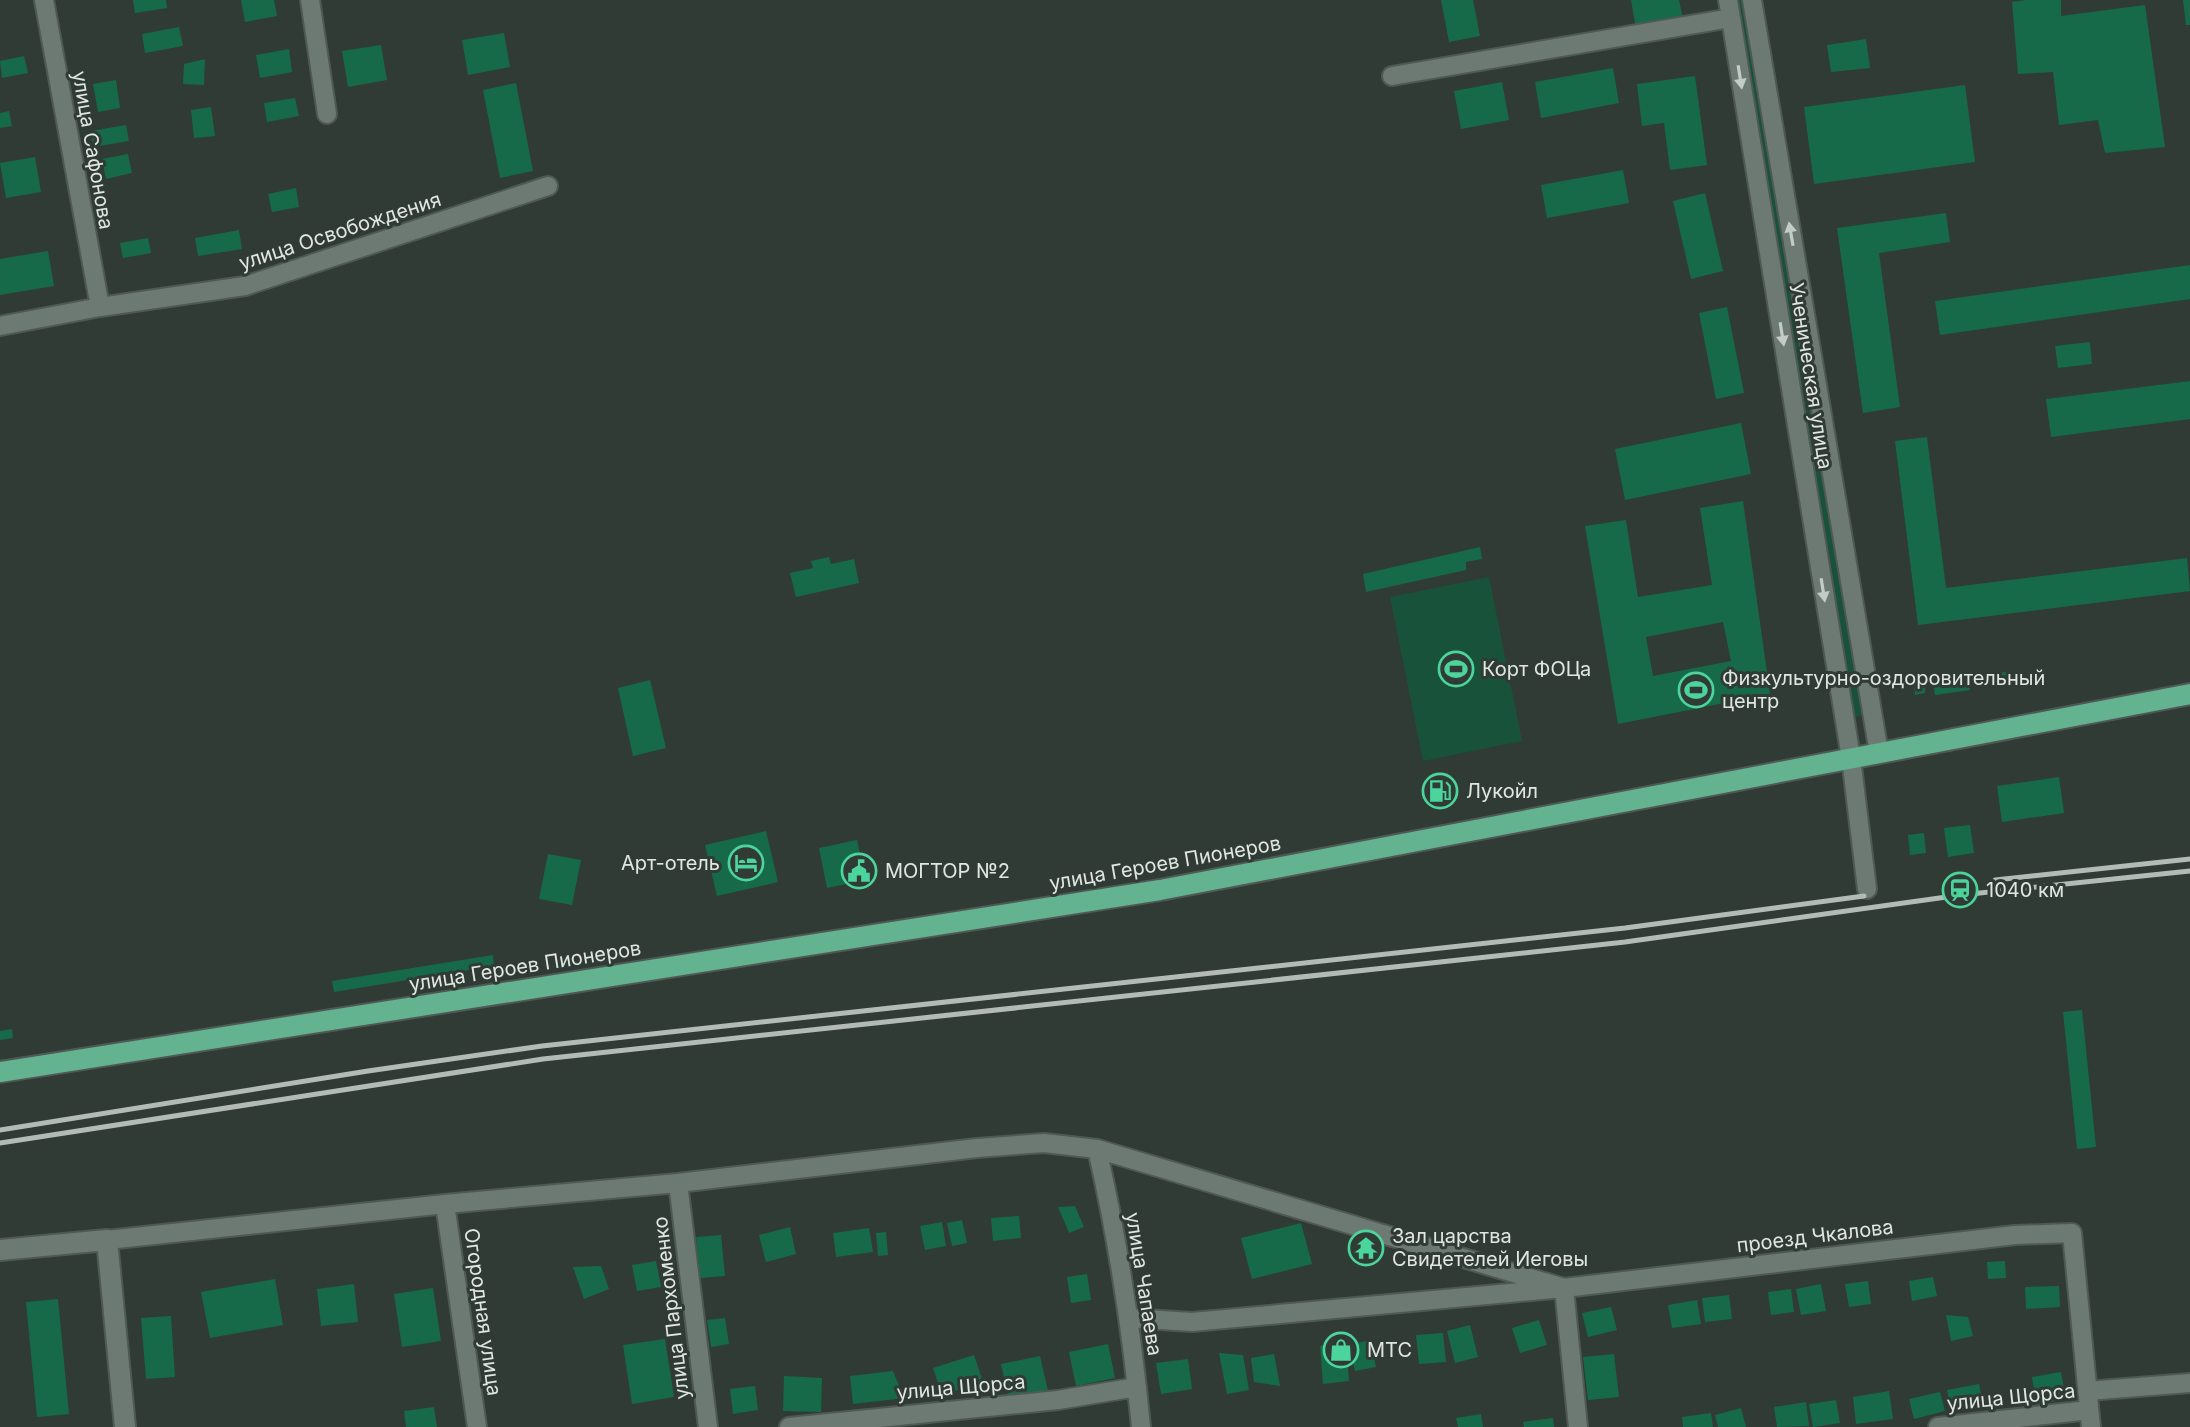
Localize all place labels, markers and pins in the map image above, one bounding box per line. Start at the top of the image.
sports icon: Корт ФОЦа [1437,650,1475,688]
place label: Корт ФОЦа [1482,657,1591,681]
place label: Физкультурно-оздоровительный центр [1722,666,2045,713]
sports icon: Физкультурно-оздоровительный центр [1677,671,1715,709]
fuel station icon: Лукойл [1421,772,1459,810]
place label: Лукойл [1466,779,1538,803]
hotel icon: Арт-отель [727,844,765,882]
place label: Арт-отель [621,851,720,875]
public building icon: МОГТОР №2 [840,852,878,890]
place label: МОГТОР №2 [885,859,1010,883]
station icon: 1040 км [1941,871,1979,909]
place label: 1040 км [1986,878,2064,902]
place label: Зал царства Свидетелей Иеговы [1392,1224,1588,1271]
temple icon: Зал царства Свидетелей Иеговы [1347,1229,1385,1267]
shop icon: МТС [1322,1331,1360,1369]
place label: МТС [1367,1338,1412,1362]

